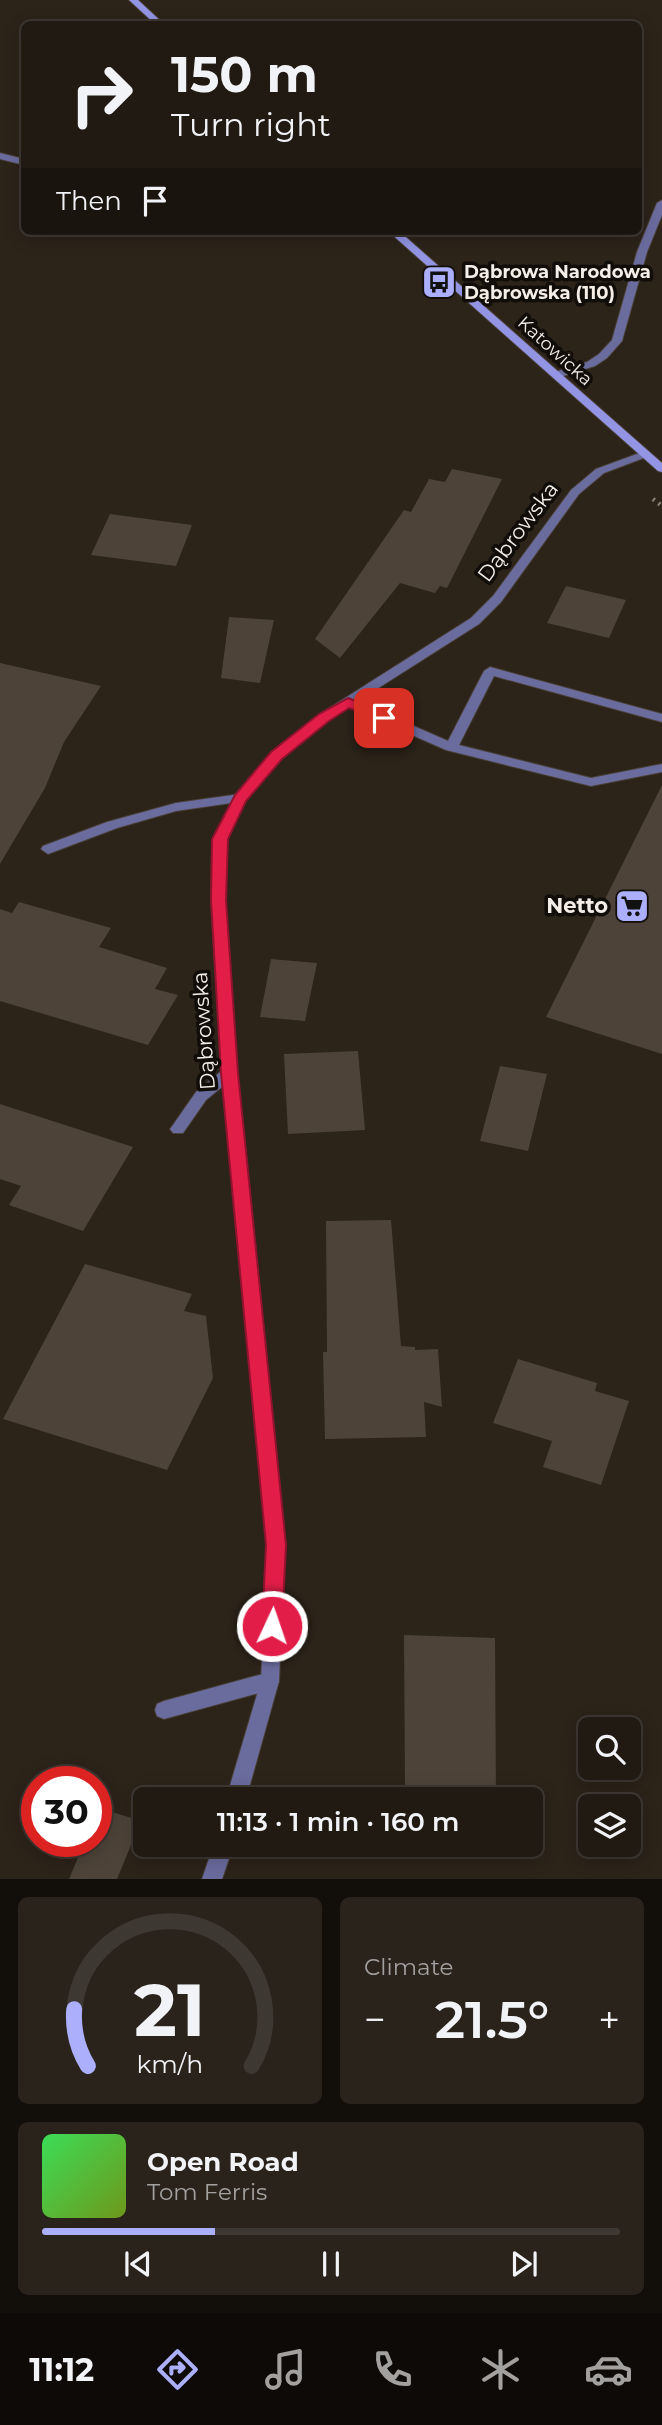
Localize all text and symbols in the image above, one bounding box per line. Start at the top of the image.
text: 150 m [171,45,318,104]
icon: right [56,49,147,140]
text: Turn right [171,105,331,144]
icon: arrive [136,182,174,220]
text: Then [56,185,122,217]
place label: Dąbrowa Narodowa Dąbrowska (110) [464,261,651,304]
bus stop icon: Dąbrowa Narodowa Dąbrowska (110) [420,263,458,301]
street label: Katowicka [513,312,597,390]
street label: Dąbrowska [472,477,563,586]
pin [354,688,414,748]
icon: arrive [365,699,403,737]
supermarket icon: Netto [613,887,651,925]
place label: Netto [546,893,608,918]
street label: Dąbrowska [187,971,220,1091]
position arrow [235,1589,309,1663]
map controls [578,1717,641,1857]
button: search [578,1717,641,1780]
speed limit sign: 30 [21,1766,112,1857]
button: layers [578,1794,641,1857]
text: 11:13 · 1 min · 160 m [217,1806,459,1838]
text: Climate [364,1953,453,1981]
text: 21 [134,1967,206,2055]
text: 21.5° [435,1988,549,2051]
text: − [364,1996,386,2043]
text: + [598,1996,620,2043]
text: km/h [137,2049,203,2079]
text: Open Road [147,2146,299,2178]
text: Tom Ferris [147,2178,267,2206]
icon: previous [119,2245,157,2283]
icon: pause [312,2245,350,2283]
icon: next [505,2245,543,2283]
icon: directions [153,2345,202,2394]
icon: music [261,2345,310,2394]
icon: phone [368,2345,417,2394]
icon: climate [476,2345,525,2394]
icon: car [584,2345,633,2394]
text: 11:12 [29,2350,94,2389]

